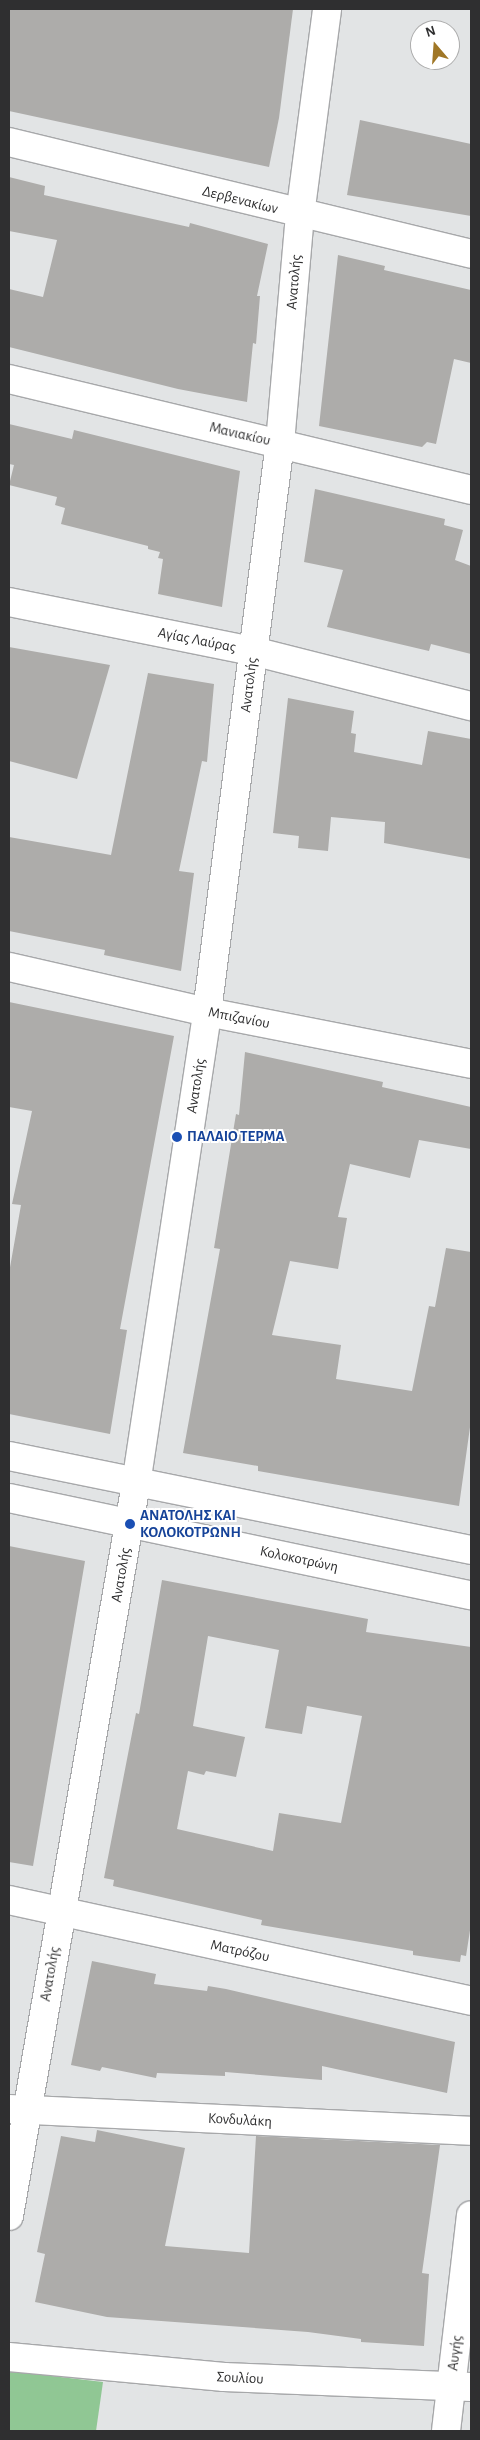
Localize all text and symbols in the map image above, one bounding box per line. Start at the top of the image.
north arrow [410,20,460,70]
text: N [424,24,437,40]
street label: Δερβενακίων [200,182,280,218]
street label: Ανατολής [283,254,305,310]
street label: Μανιακίου [208,418,272,450]
street label: Αγίας Λαύρας [156,624,238,656]
street label: Ανατολής [237,656,261,714]
street label: Μπιζανίου [207,1003,271,1033]
street label: Ανατολής [183,1057,209,1115]
place label: ΠΑΛΑΙΟ ΤΕΡΜΑ [187,1128,284,1146]
marker: ΠΑΛΑΙΟ ΤΕΡΜΑ [171,1131,183,1143]
place label: ΑΝΑΤΟΛΗΣ ΚΑΙ ΚΟΛΟΚΟΤΡΩΝΗ [140,1506,241,1541]
marker: ΑΝΑΤΟΛΗΣ ΚΑΙ ΚΟΛΟΚΟΤΡΩΝΗ [124,1518,136,1530]
street label: Κολοκοτρώνη [258,1542,340,1576]
street label: Ανατολής [107,1546,135,1604]
street label: Ματρόζου [209,1936,271,1966]
street label: Ανατολής [36,1945,64,2003]
street label: Κονδυλάκη [207,2109,273,2131]
street label: Αυγής [444,2334,466,2372]
street label: Σουλίου [216,2368,264,2388]

